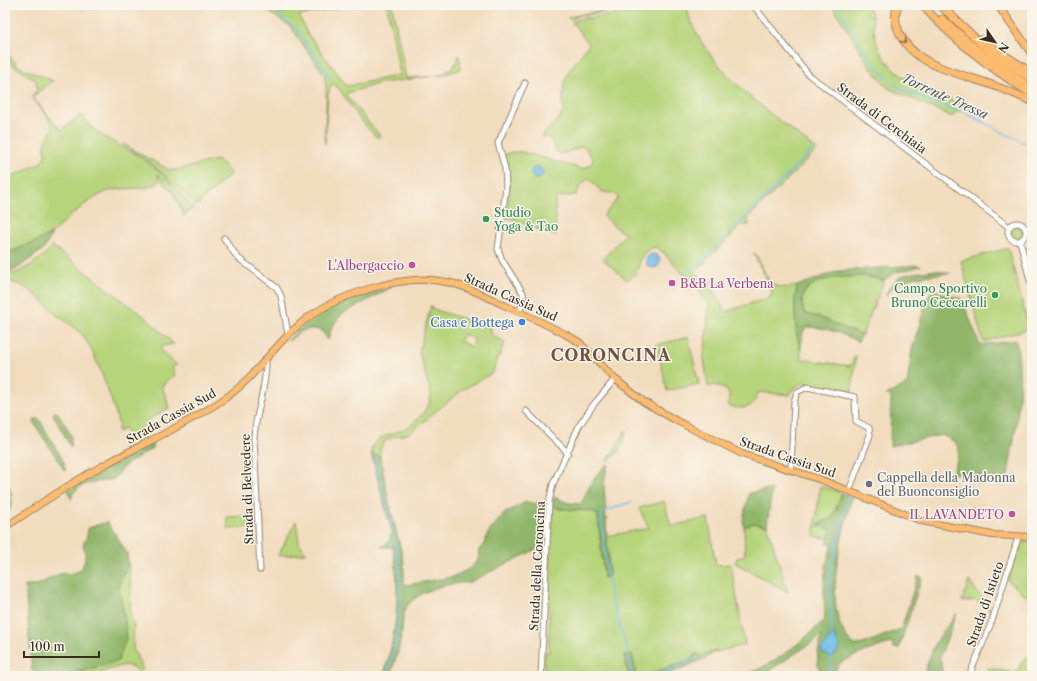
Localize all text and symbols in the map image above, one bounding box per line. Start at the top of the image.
north arrow [975,22,1015,62]
one-way arrow [899,37,906,44]
text: N [995,40,1012,56]
water label: Torrente Tressa [899,70,991,122]
street label: Strada di Cerchiaia [834,79,930,157]
place label: Studio Yoga & Tao [493,205,558,234]
marker: Studio Yoga & Tao [481,214,491,224]
place label: L'Albergaccio [328,258,404,273]
marker: L'Albergaccio [407,260,417,270]
street label: Strada Cassia Sud [462,270,561,325]
place label: B&B La Verbena [680,276,774,291]
marker: B&B La Verbena [667,278,677,288]
place label: Campo Sportivo Bruno Ceccarelli [891,281,987,310]
marker: Campo Sportivo Bruno Ceccarelli [990,290,1000,300]
place label: Casa e Bottega [430,315,515,330]
marker: Casa e Bottega [517,317,527,327]
district label: CORONCINA [551,345,671,365]
street label: Strada Cassia Sud [123,385,219,447]
street label: Strada di Belvedere [238,433,256,545]
street label: Strada Cassia Sud [738,434,839,481]
place label: Cappella della Madonna del Buonconsiglio [877,470,1016,499]
marker: Cappella della Madonna del Buonconsiglio [864,479,874,489]
street label: Strada della Coroncina [526,500,548,631]
place label: IL LAVANDETO [910,507,1004,522]
marker: IL LAVANDETO [1007,509,1017,519]
street label: Strada di Istieto [963,559,1007,649]
scale bar [24,633,99,659]
text: 100 m [30,639,65,654]

